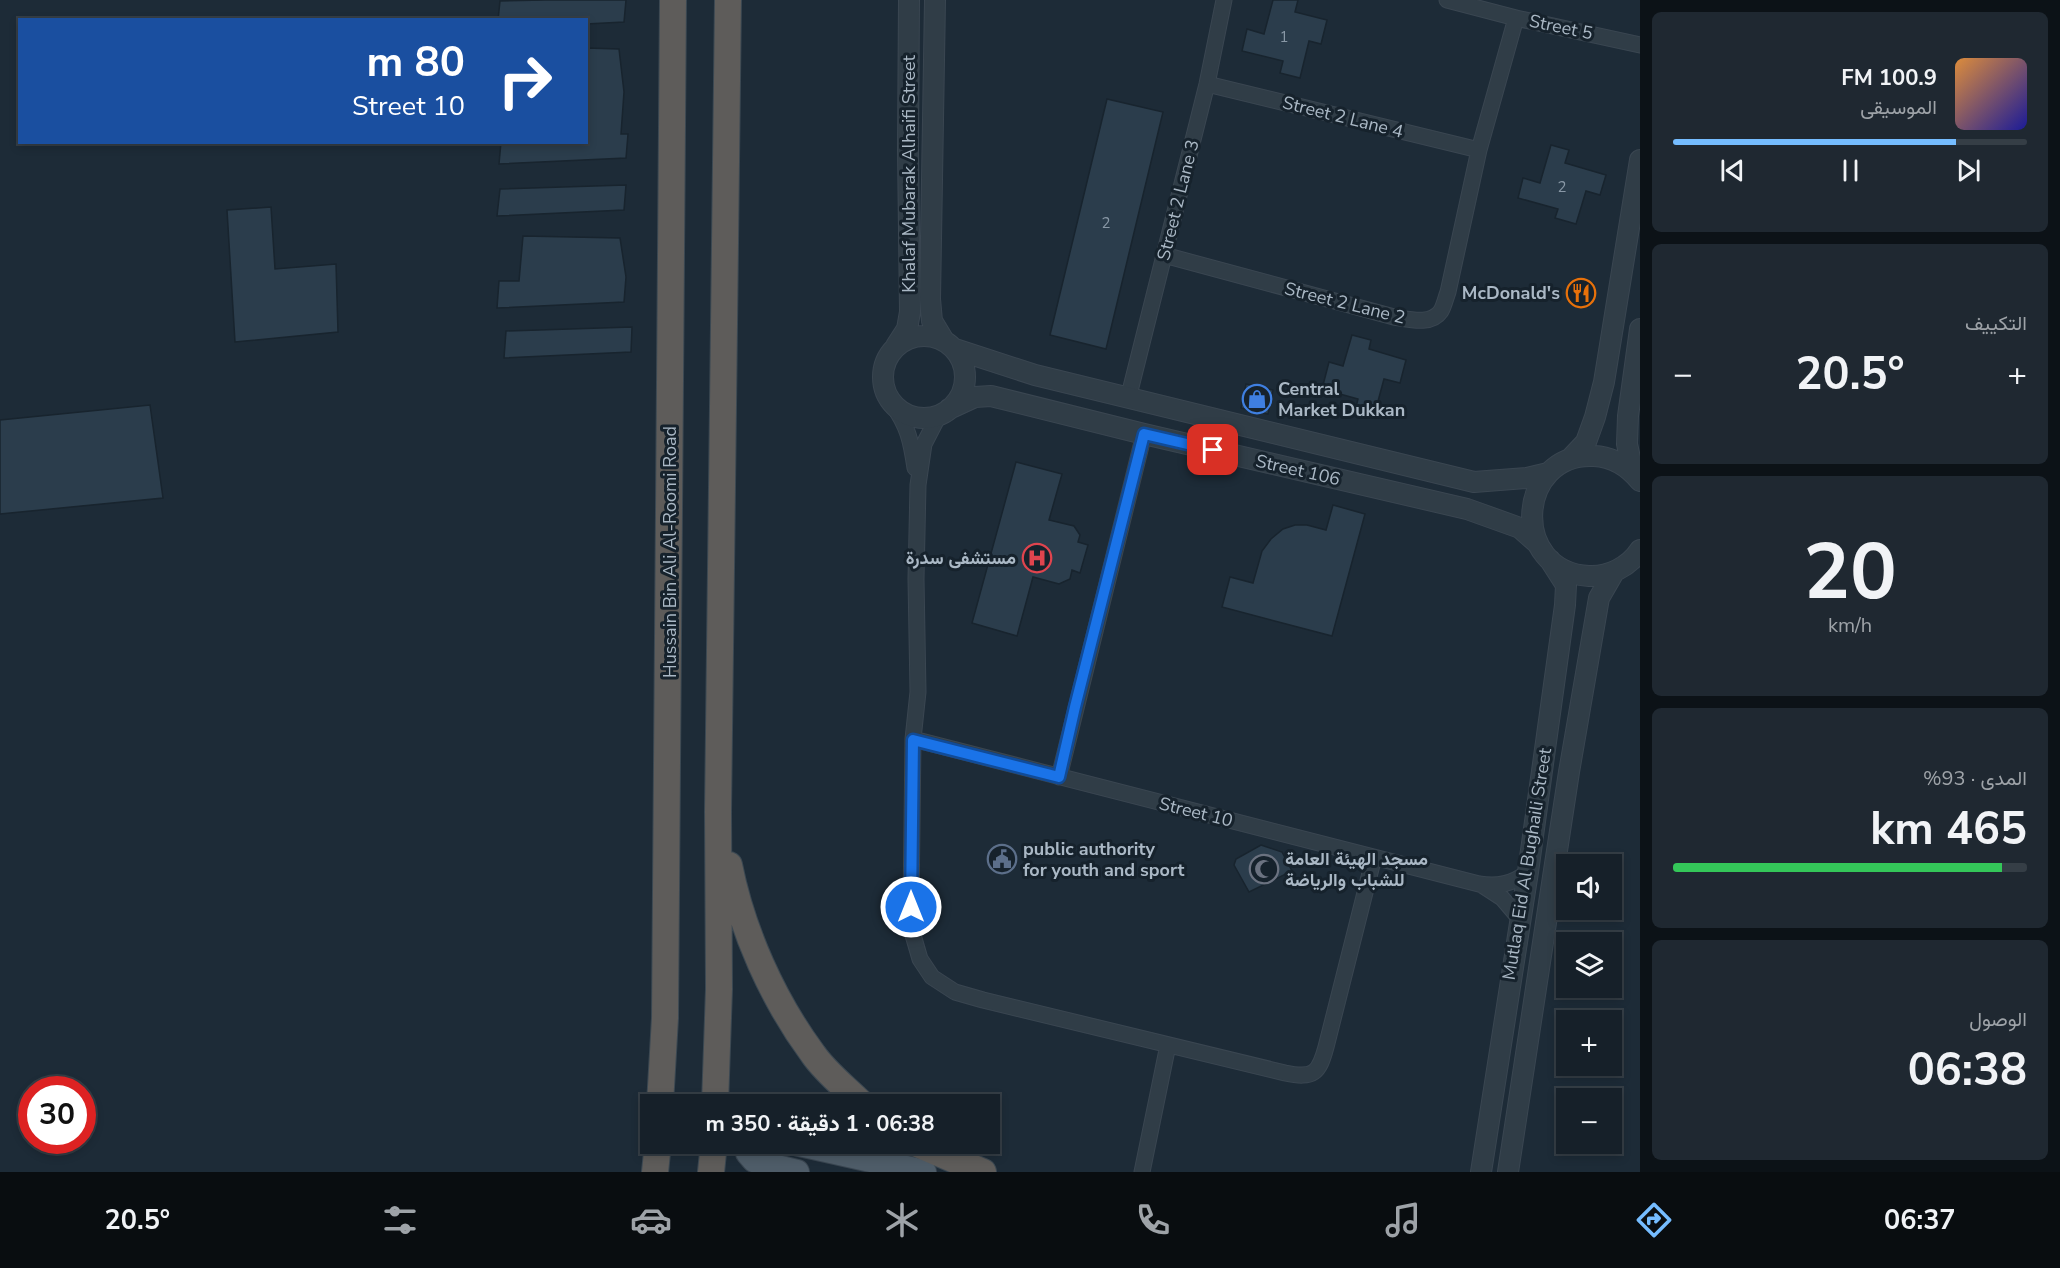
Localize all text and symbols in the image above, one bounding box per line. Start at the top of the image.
street label: Street 5 [1527,9,1595,45]
house number: 1 [1279,27,1289,47]
text: 80 m [366,34,465,91]
icon: right [486,42,564,120]
street label: Khalaf Mubarak Alhaifi Street [897,54,921,293]
text: 100.9 FM [1841,63,1937,93]
text: Street 10 [352,88,465,125]
street label: Street 2 Lane 4 [1280,90,1406,144]
text: الموسيقى [1860,94,1937,121]
street label: Street 2 Lane 3 [1151,137,1205,263]
icon: previous [1716,154,1749,187]
icon: pause [1834,154,1867,187]
icon: next [1952,154,1985,187]
house number: 2 [1557,177,1567,197]
house number: 2 [1101,213,1111,233]
street label: Street 2 Lane 2 [1282,276,1408,330]
restaurant icon: McDonald's [1565,277,1597,309]
place label: McDonald's [1462,281,1560,305]
text: التكييف [1965,310,2027,337]
text: 20.5° [1795,344,1905,405]
text: − [1673,352,1693,397]
text: + [2007,352,2027,397]
place label: Central Market Dukkan [1278,377,1405,422]
shop icon: Central Market Dukkan [1241,383,1273,415]
pin [1187,424,1238,475]
street label: Hussain Bin Ali Al-Roomi Road [658,426,682,678]
icon: arrive [1196,433,1229,466]
street label: Street 106 [1253,449,1343,491]
text: 20 [1803,519,1897,626]
hospital icon: مستشفى سدرة [1021,542,1053,574]
place label: مستشفى سدرة [906,546,1016,570]
text: km/h [1828,612,1872,639]
street label: Mutlaq Eid Al Bughaili Street [1497,746,1557,982]
text: المدى · 93% [1923,765,2027,792]
street label: Street 10 [1157,791,1235,833]
text: 465 km [1870,799,2027,860]
place label: public authority for youth and sport [1023,837,1185,882]
public building icon: public authority for youth and sport [986,843,1018,875]
place label: مسجد الهيئة العامة للشباب والرياضة [1285,847,1428,892]
mosque icon: مسجد الهيئة العامة للشباب والرياضة [1248,853,1280,885]
map controls [1556,854,1622,1154]
button: sound [1556,854,1622,920]
position arrow [879,875,943,939]
button: layers [1556,932,1622,998]
text: الوصول [1969,1006,2027,1033]
button: + [1556,1010,1622,1076]
text: 06:38 [1908,1040,2027,1101]
speed limit sign: 30 [18,1076,96,1154]
button: − [1556,1088,1622,1154]
text: 06:38 · 1 دقيقة · 350 m [706,1109,934,1139]
icon: filters [379,1199,421,1241]
icon: car [630,1199,672,1241]
icon: climate [881,1199,923,1241]
icon: phone [1132,1199,1174,1241]
icon: music [1382,1199,1424,1241]
icon: directions [1633,1199,1675,1241]
text: 20.5° [105,1202,170,1239]
text: 06:37 [1884,1202,1956,1239]

